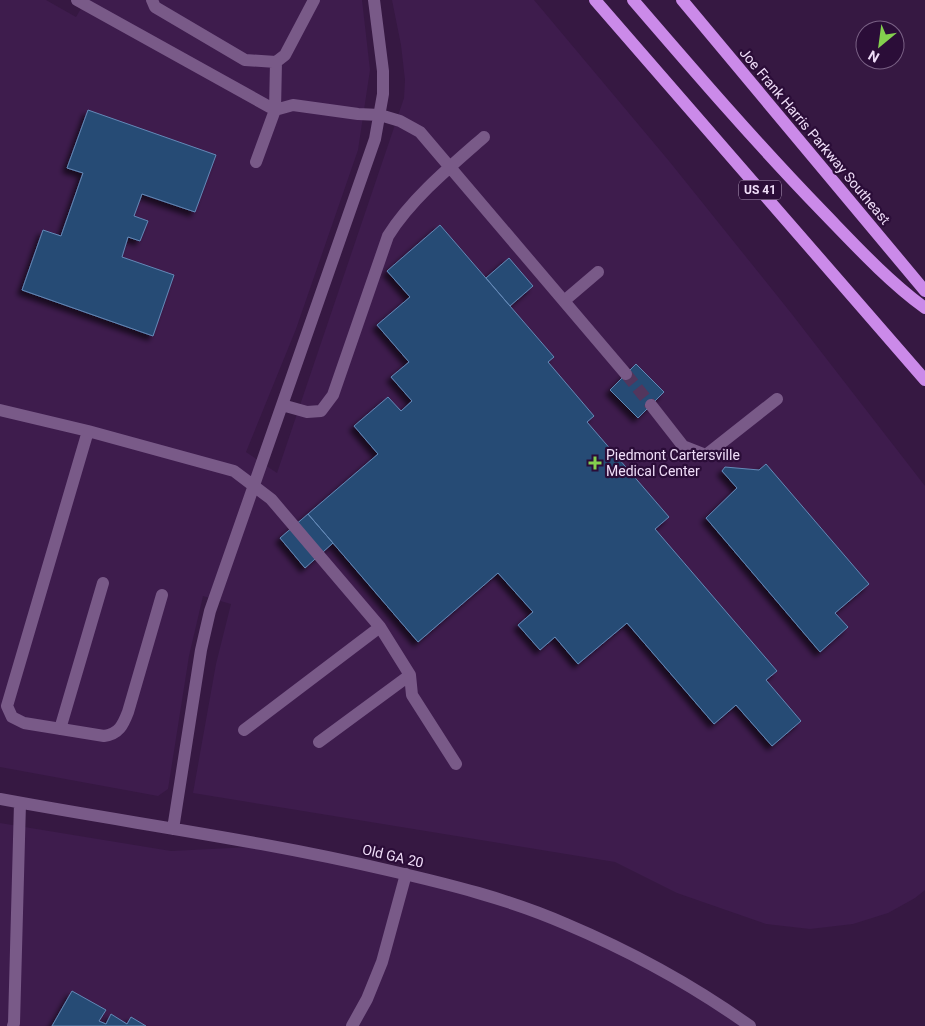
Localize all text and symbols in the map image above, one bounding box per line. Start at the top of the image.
north arrow [855,20,905,70]
street label: Joe Frank Harris Parkway Southeast [736,45,894,228]
text: N [865,47,882,66]
road number: US 41 [739,180,781,200]
place label: Piedmont Cartersville Medical Center [606,447,740,479]
marker: Piedmont Cartersville Medical Center [588,456,602,470]
street label: Old GA 20 [361,841,425,871]

